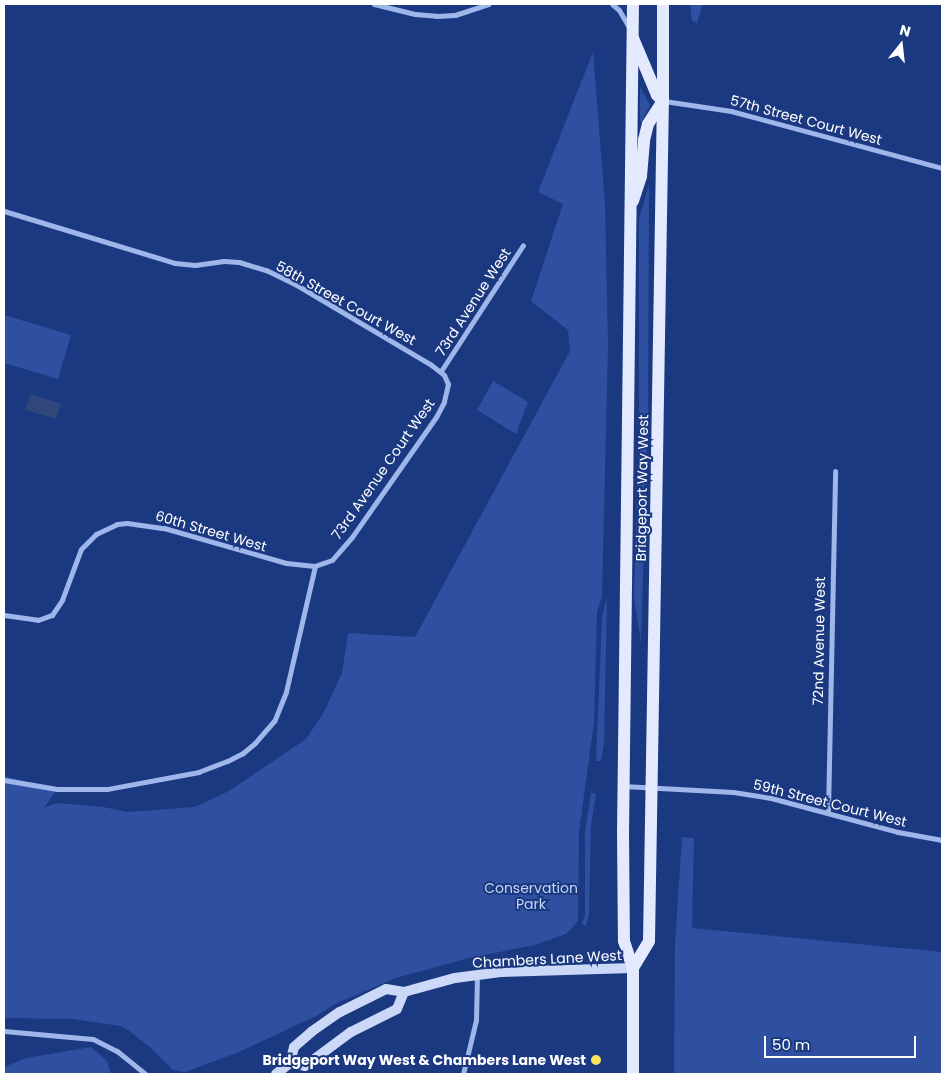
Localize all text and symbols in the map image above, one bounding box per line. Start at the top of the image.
north arrow [876,20,926,70]
text: N [897,20,913,42]
street label: 57th Street Court West [728,92,884,148]
street label: 73rd Avenue West [432,245,514,359]
street label: 58th Street Court West [273,257,419,349]
street label: 73rd Avenue Court West [328,395,438,543]
street label: Bridgeport Way West [632,414,652,562]
street label: 60th Street West [153,507,269,555]
street label: 72nd Avenue West [809,576,829,706]
street label: 59th Street Court West [751,776,909,830]
park label: Conservation Park [484,880,578,912]
street label: Chambers Lane West [472,947,622,971]
scale bar [766,1026,918,1058]
text: 50 m [772,1034,810,1055]
place label: Bridgeport Way West & Chambers Lane West [263,1052,586,1068]
marker: Bridgeport Way West & Chambers Lane West [590,1054,602,1066]

